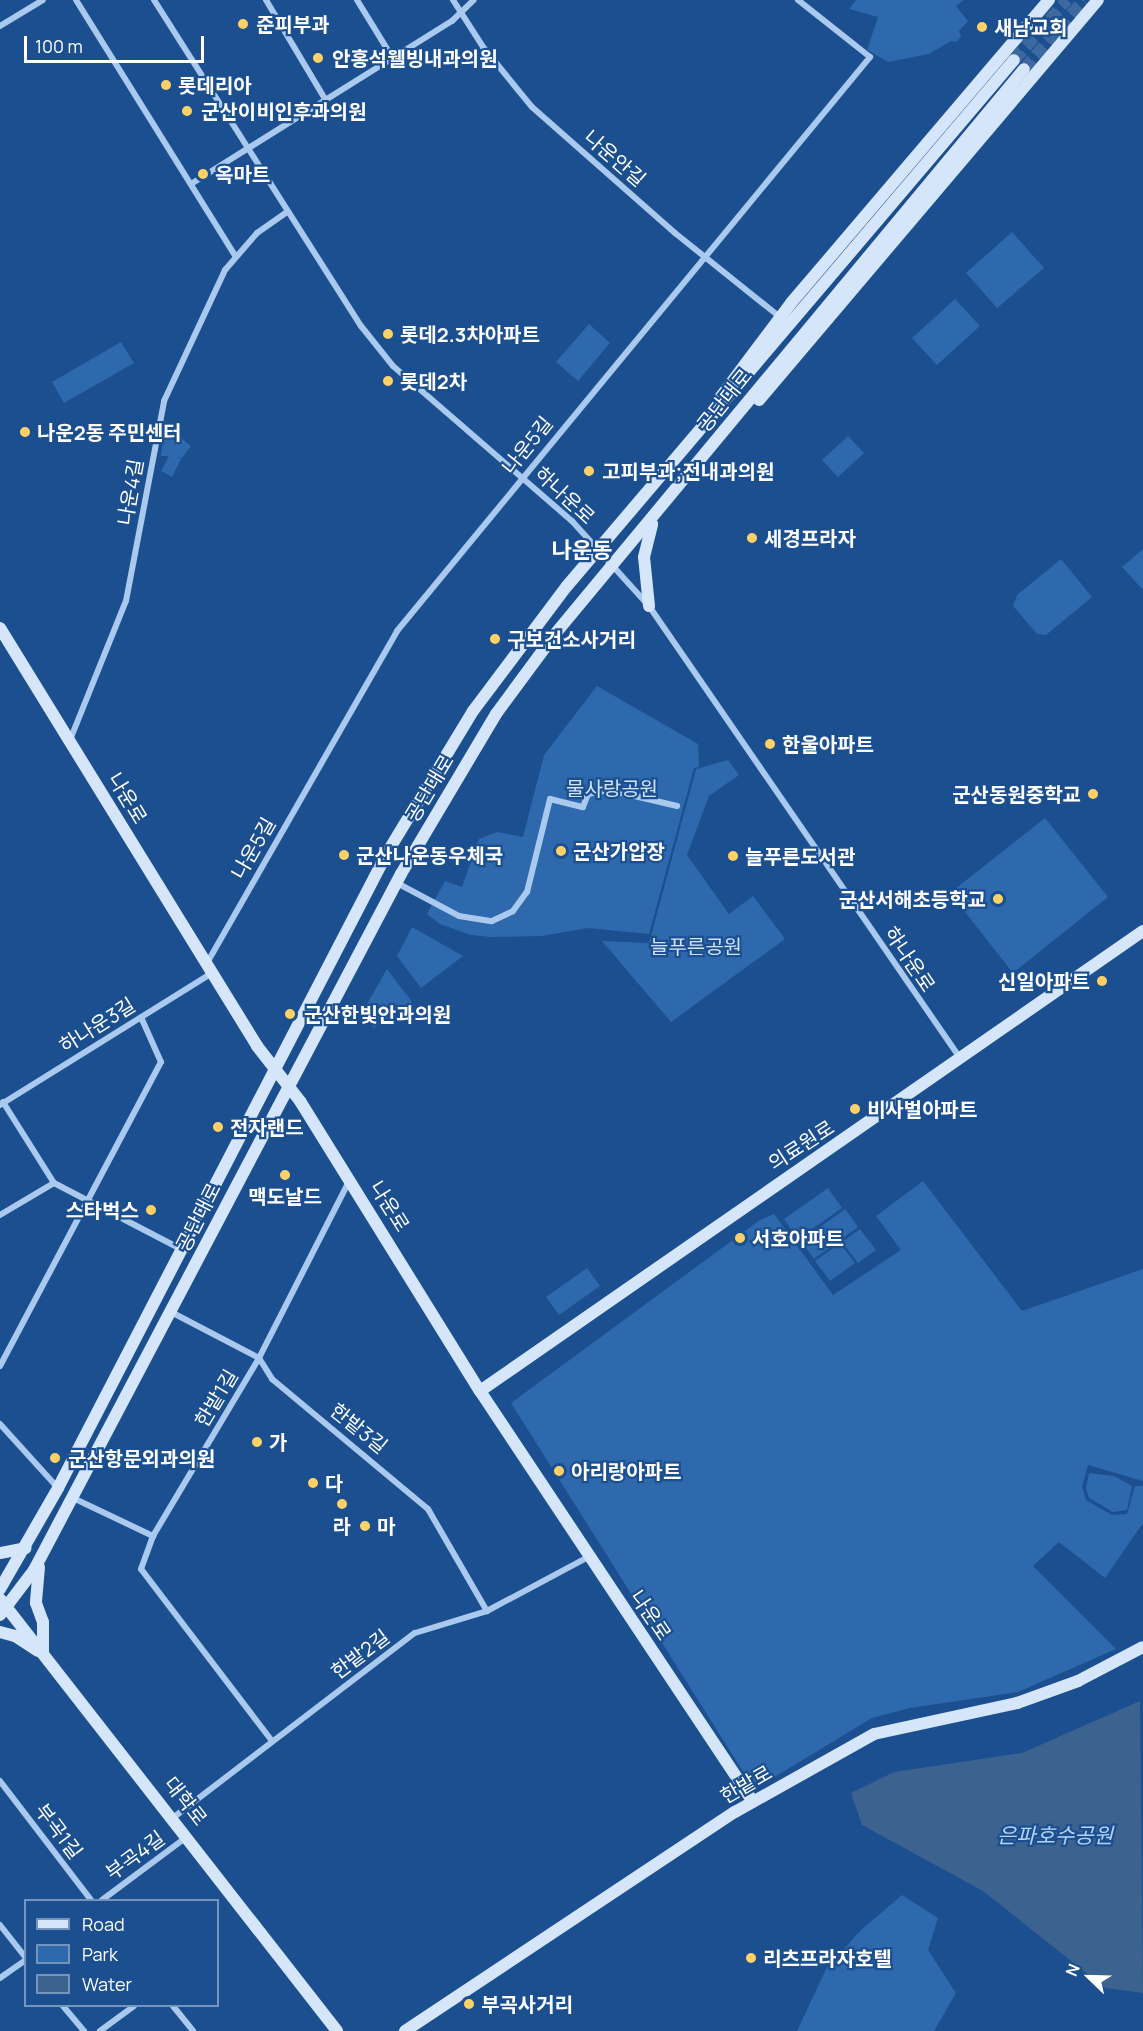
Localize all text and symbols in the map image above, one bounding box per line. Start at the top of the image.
place label: 준피부과 [256,12,330,36]
marker: 준피부과 [234,15,252,33]
place label: 새남교회 [994,15,1068,39]
marker: 새남교회 [975,20,989,34]
scale bar [27,24,207,62]
text: 100 m [35,34,83,58]
place label: 안홍석웰빙내과의원 [332,46,498,70]
marker: 안홍석웰빙내과의원 [309,49,327,67]
place label: 롯데리아 [178,73,252,97]
marker: 롯데리아 [159,78,173,92]
place label: 군산이비인후과의원 [201,99,367,123]
marker: 군산이비인후과의원 [178,102,196,120]
street label: 나운안길 [579,125,651,191]
place label: 옥마트 [215,162,270,186]
marker: 옥마트 [196,167,210,181]
place label: 롯데2.3차아파트 [400,322,540,346]
marker: 롯데2.3차아파트 [381,327,395,341]
street label: 공단대로 [692,364,756,436]
place label: 롯데2차 [400,369,467,393]
marker: 롯데2차 [381,374,395,388]
street label: 나운5길 [497,412,557,478]
place label: 나운2동 주민센터 [37,420,182,444]
marker: 나운2동 주민센터 [18,425,32,439]
street label: 나운4길 [112,457,148,527]
place label: 고피부과;전내과의원 [602,459,774,483]
street label: 하나운로 [530,461,600,529]
marker: 고피부과;전내과의원 [580,462,598,480]
place label: 세경프라자 [764,526,856,550]
marker: 세경프라자 [745,531,759,545]
district label: 나운동 [552,538,612,564]
place label: 구보건소사거리 [507,627,636,651]
marker: 구보건소사거리 [488,632,502,646]
place label: 한울아파트 [782,732,874,756]
marker: 한울아파트 [763,737,777,751]
street label: 공단대로 [400,750,458,826]
street label: 나운로 [103,768,153,828]
park label: 물사랑공원 [566,776,658,800]
place label: 군산동원중학교 [952,782,1081,806]
marker: 군산동원중학교 [1086,787,1100,801]
street label: 나운5길 [226,813,280,883]
place label: 군산가압장 [573,839,665,863]
place label: 군산나운동우체국 [356,843,503,867]
marker: 군산가압장 [554,844,568,858]
place label: 늘푸른도서관 [745,844,855,868]
marker: 군산나운동우체국 [337,848,351,862]
marker: 늘푸른도서관 [726,849,740,863]
place label: 군산서해초등학교 [839,887,986,911]
marker: 군산서해초등학교 [991,892,1005,906]
street label: 하나운로 [879,922,941,996]
park label: 늘푸른공원 [650,934,742,958]
place label: 신일아파트 [998,969,1090,993]
marker: 신일아파트 [1095,974,1109,988]
street label: 하나운3길 [55,992,139,1058]
place label: 군산한빛안과의원 [304,1002,451,1026]
marker: 군산한빛안과의원 [281,1005,299,1023]
place label: 비사벌아파트 [867,1097,977,1121]
marker: 비사벌아파트 [848,1102,862,1116]
place label: 전자랜드 [230,1115,304,1139]
street label: 의료원로 [764,1115,838,1175]
marker: 전자랜드 [211,1120,225,1134]
marker: 맥도날드 [278,1168,292,1182]
street label: 나운로 [365,1176,415,1236]
street label: 공단대로 [171,1179,225,1255]
place label: 맥도날드 [248,1184,322,1208]
place label: 스타벅스 [65,1198,139,1222]
marker: 스타벅스 [144,1203,158,1217]
place label: 서호아파트 [752,1226,844,1250]
marker: 서호아파트 [733,1231,747,1245]
street label: 한밭1길 [189,1365,243,1431]
street label: 한밭3길 [326,1398,392,1458]
place label: 가 [269,1430,287,1454]
marker: 가 [250,1435,264,1449]
place label: 군산항문외과의원 [68,1446,215,1470]
marker: 군산항문외과의원 [46,1449,64,1467]
place label: 아리랑아파트 [571,1459,681,1483]
marker: 아리랑아파트 [552,1464,566,1478]
place label: 다 [325,1471,343,1495]
marker: 다 [306,1476,320,1490]
marker: 라 [335,1497,349,1511]
place label: 라 [333,1514,351,1538]
place label: 마 [377,1514,395,1538]
marker: 마 [358,1519,372,1533]
street label: 나운로 [626,1585,676,1645]
street label: 한밭2길 [326,1624,394,1684]
street label: 한밭로 [716,1760,776,1808]
street label: 대학로 [160,1772,212,1830]
street label: 부곡1길 [30,1799,88,1863]
water label: 은파호수공원 [997,1822,1113,1848]
street label: 부곡4길 [101,1826,169,1884]
legend [24,1899,219,2007]
text: Road [82,1912,125,1936]
text: Park [82,1942,118,1966]
place label: 리츠프라자호텔 [763,1946,892,1970]
north arrow [1059,1947,1119,2007]
marker: 리츠프라자호텔 [744,1951,758,1965]
text: N [1060,1960,1085,1980]
text: Water [82,1972,132,1996]
place label: 부곡사거리 [481,1992,573,2016]
marker: 부곡사거리 [462,1997,476,2011]

